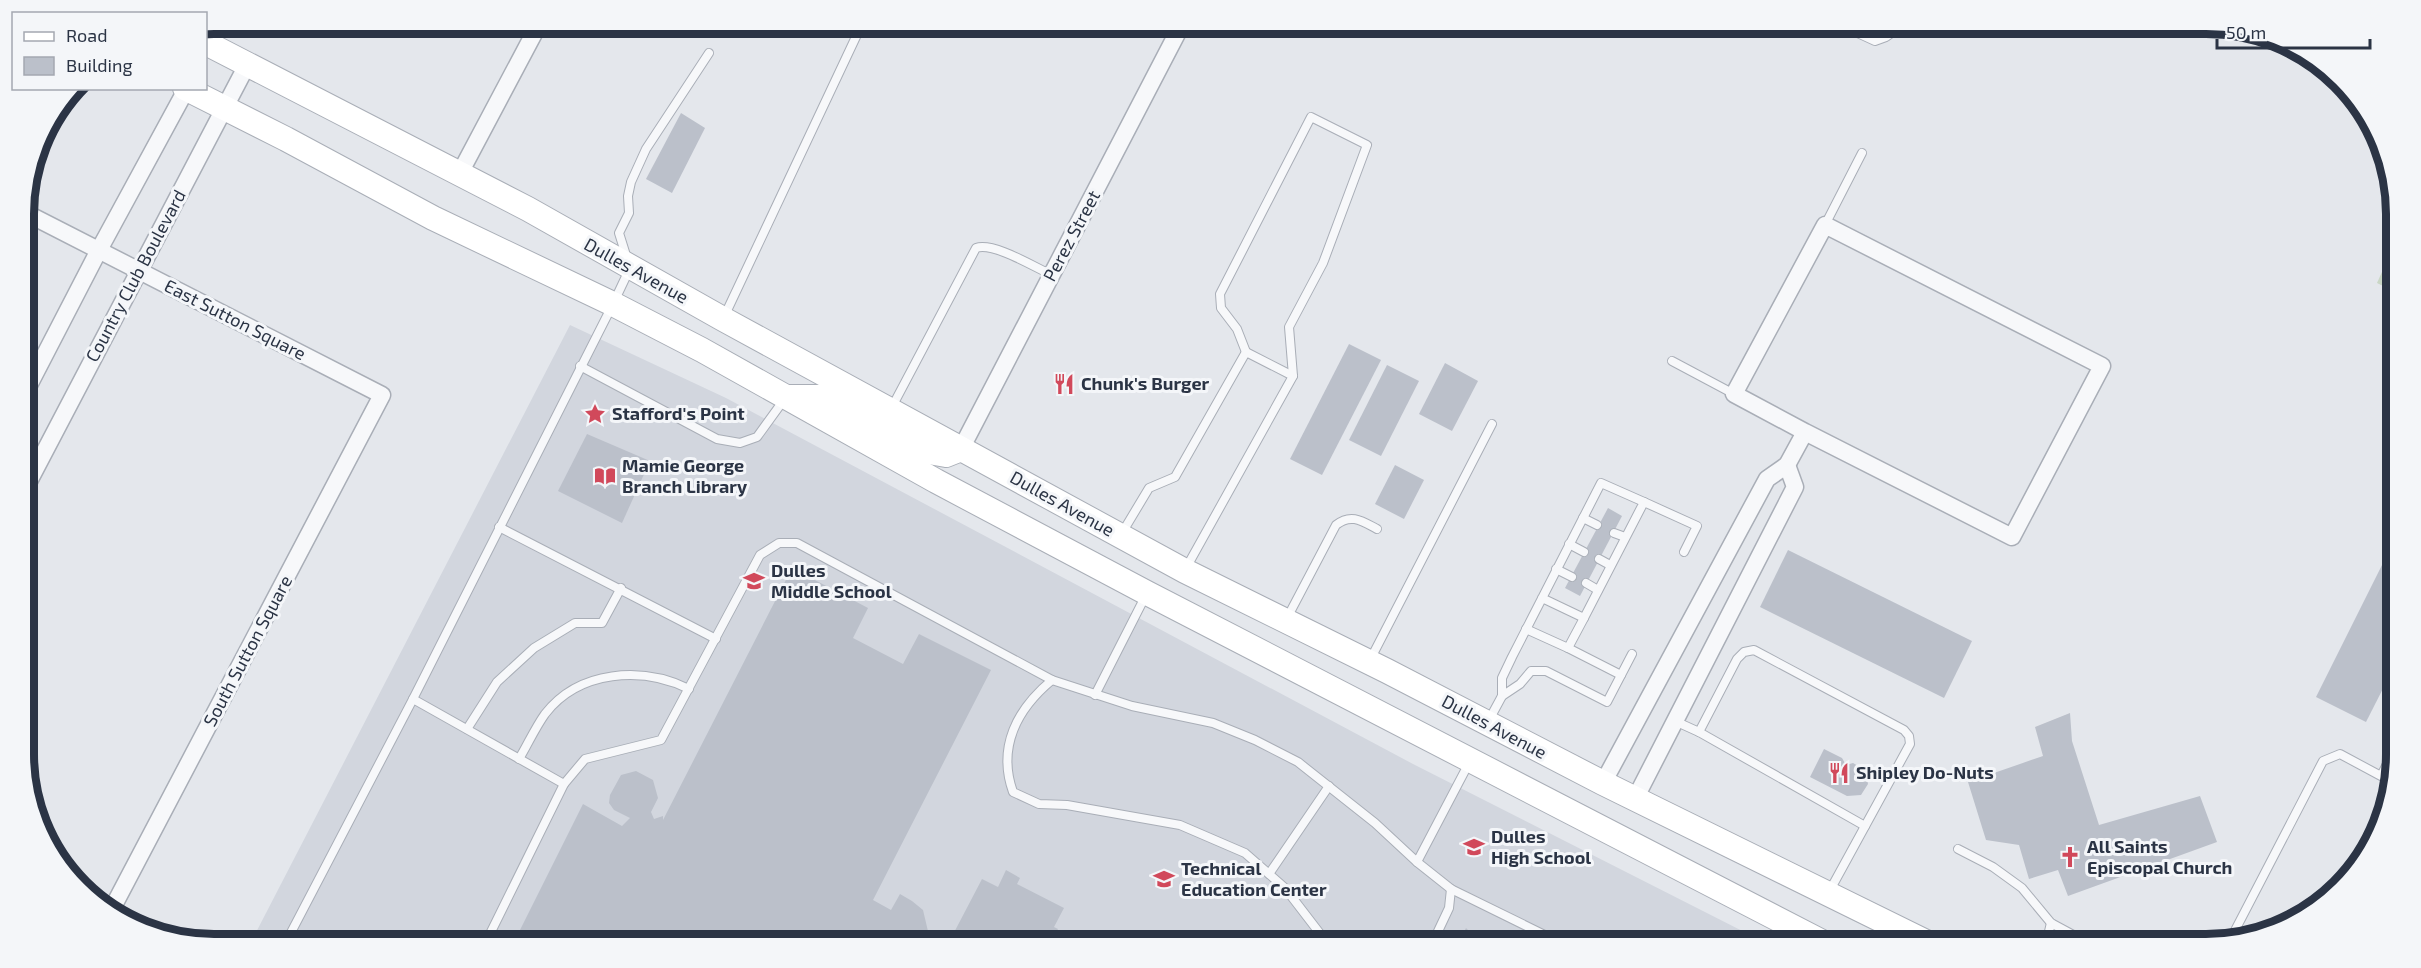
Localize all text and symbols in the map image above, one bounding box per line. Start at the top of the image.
legend [12,12,207,90]
scale bar [2217,12,2370,50]
text: 50 m [2226,21,2266,43]
text: Road [66,24,107,46]
text: Building [66,54,133,76]
street label: Country Club Boulevard [80,186,190,365]
street label: Perez Street [1038,186,1104,285]
street label: Dulles Avenue [581,232,692,308]
street label: East Sutton Square [161,274,310,364]
restaurant icon: Chunk's Burger [1052,372,1076,396]
place label: Chunk's Burger [1081,372,1210,394]
place icon: Stafford's Point [583,402,607,426]
place label: Stafford's Point [612,402,745,424]
place label: Mamie George Branch Library [622,454,748,497]
library icon: Mamie George Branch Library [593,464,617,488]
street label: Dulles Avenue [1007,465,1118,541]
place label: Dulles Middle School [771,559,892,602]
school or university icon: Dulles Middle School [742,569,766,593]
street label: South Sutton Square [198,571,296,730]
street label: Dulles Avenue [1438,689,1551,763]
restaurant icon: Shipley Do-Nuts [1827,761,1851,785]
place label: Shipley Do-Nuts [1856,761,1994,783]
place label: Dulles High School [1491,825,1591,868]
school or university icon: Dulles High School [1462,835,1486,859]
place label: All Saints Episcopal Church [2087,835,2232,878]
church icon: All Saints Episcopal Church [2058,845,2082,869]
place label: Technical Education Center [1181,857,1327,900]
school or university icon: Technical Education Center [1152,867,1176,891]

